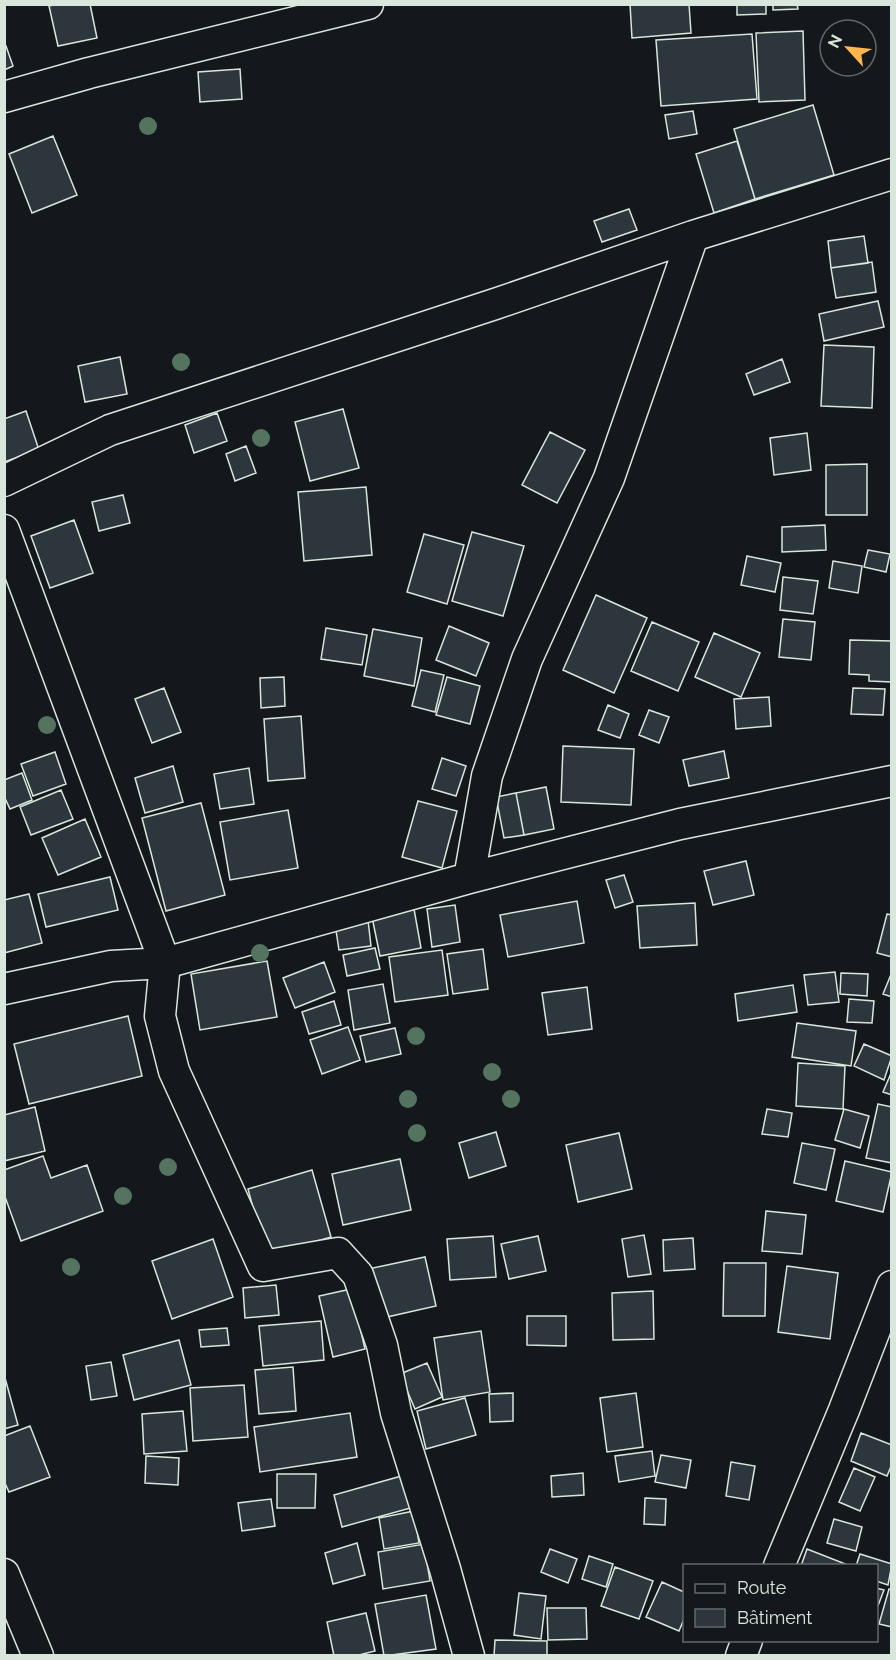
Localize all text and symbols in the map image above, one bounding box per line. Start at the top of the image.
north arrow [818,18,878,78]
text: N [824,32,846,51]
legend [683,1564,878,1642]
text: Route [737,1577,787,1598]
text: Bâtiment [737,1607,812,1628]

